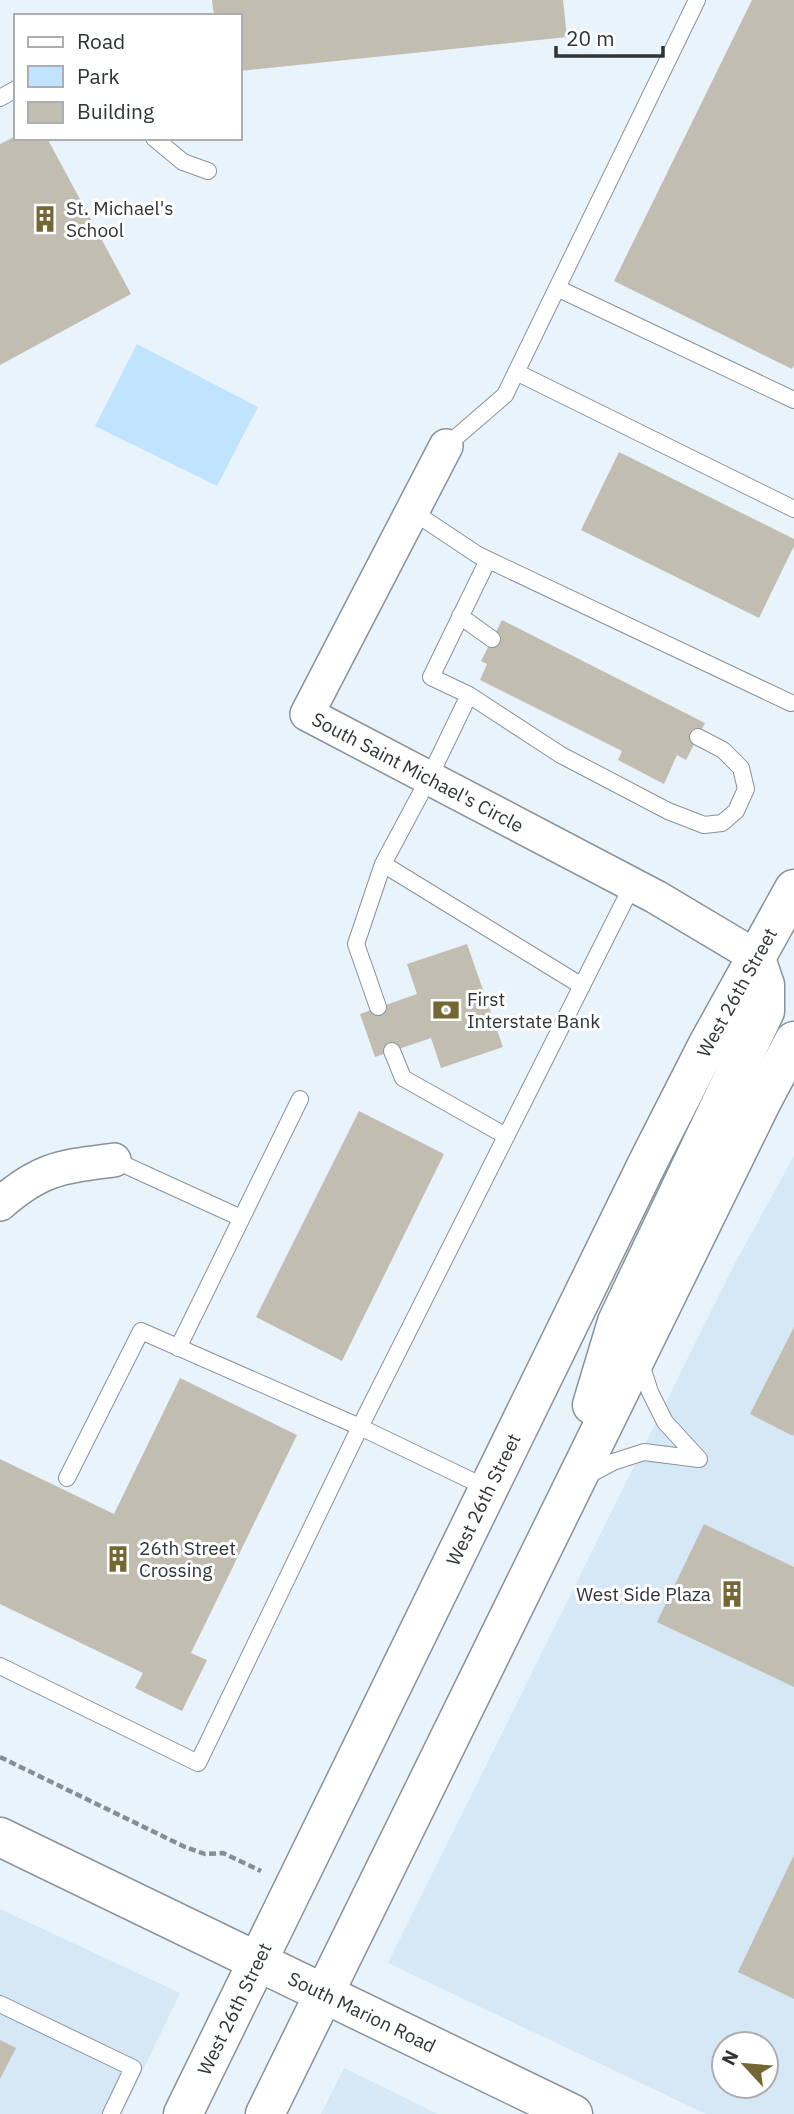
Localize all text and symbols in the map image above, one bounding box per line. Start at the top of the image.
legend [14,14,242,140]
scale bar [556,14,663,58]
text: 20 m [566,24,615,52]
text: Road [77,27,125,55]
text: Park [77,62,120,90]
text: Building [77,97,154,125]
place label: St. Michael's School [66,196,173,242]
building icon: St. Michael's School [30,204,60,234]
street label: South Saint Michael's Circle [308,707,528,837]
street label: West 26th Street [691,923,782,1061]
place label: First Interstate Bank [467,987,600,1033]
bank icon: First Interstate Bank [431,995,461,1025]
street label: West 26th Street [441,1429,526,1569]
place label: 26th Street Crossing [139,1536,236,1582]
building icon: 26th Street Crossing [103,1544,133,1574]
building icon: West Side Plaza [717,1579,747,1609]
place label: West Side Plaza [576,1582,711,1606]
street label: West 26th Street [192,1939,277,2079]
street label: South Marion Road [284,1966,440,2058]
north arrow [710,2030,780,2100]
text: N [716,2046,744,2069]

